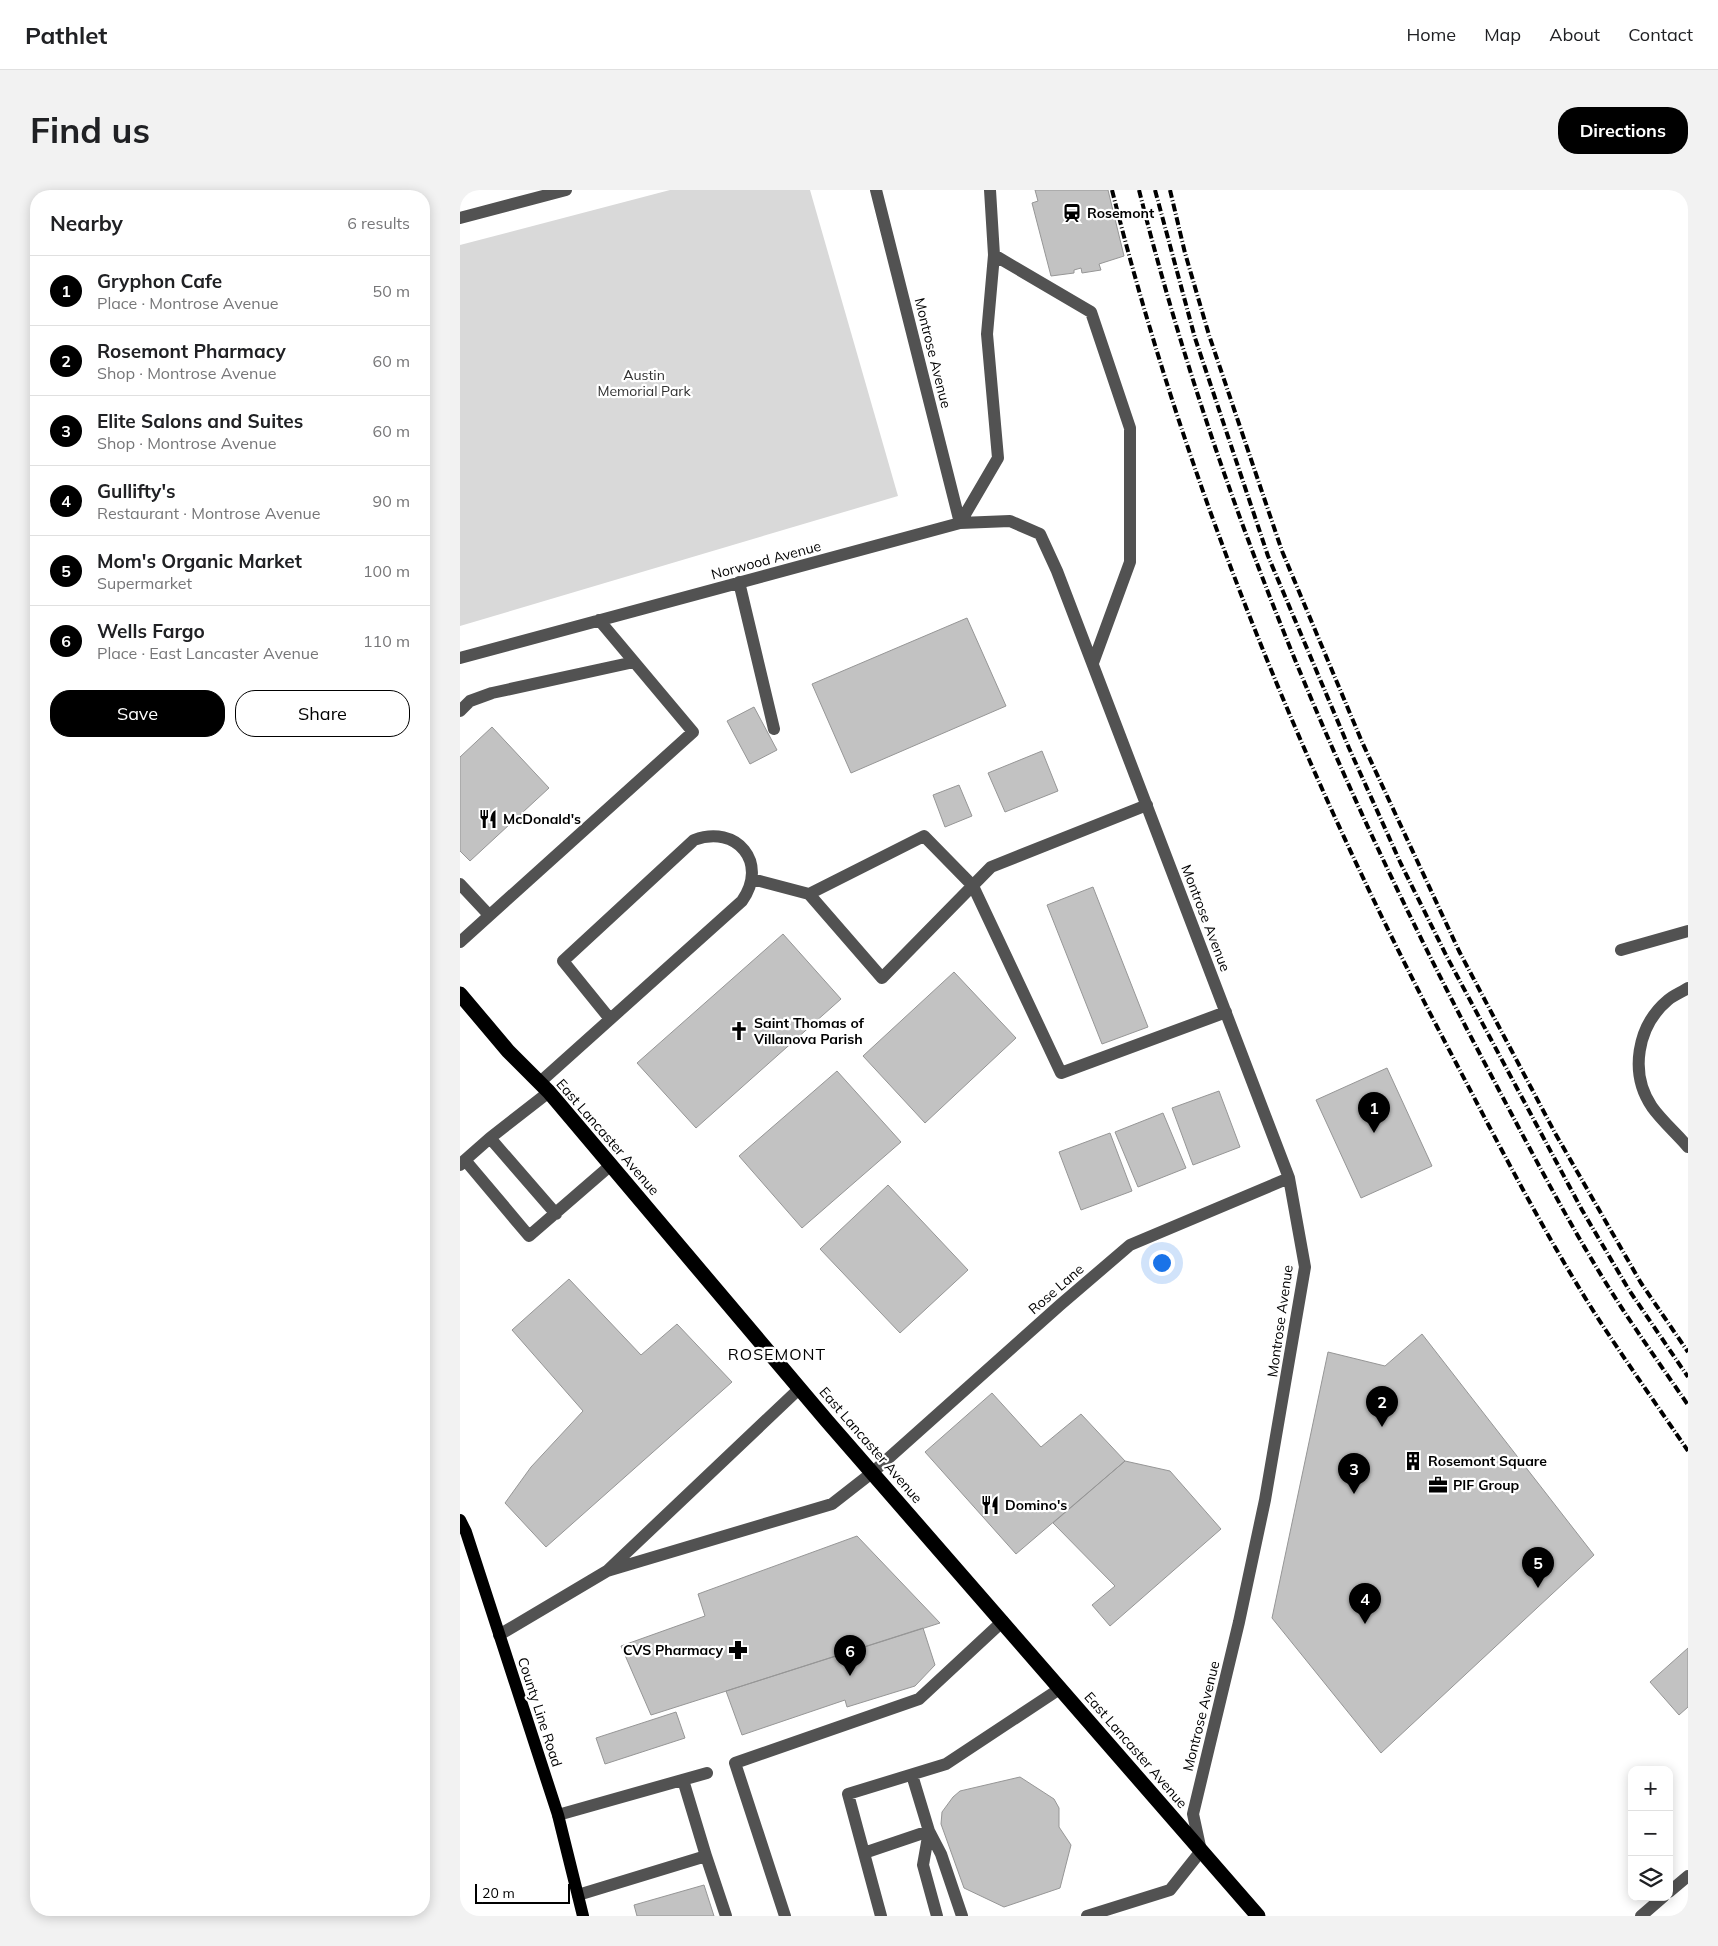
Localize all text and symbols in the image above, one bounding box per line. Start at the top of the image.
text: Pathlet [25,20,107,50]
text: Home [1406,23,1456,46]
text: Map [1484,23,1521,46]
text: About [1549,23,1600,46]
text: Contact [1628,23,1693,46]
button: Directions [1558,107,1688,154]
text: Find us [30,108,150,152]
station icon: Rosemont [1061,202,1083,224]
place label: Rosemont [1087,204,1155,222]
text: Nearby [50,210,123,236]
text: 6 results [347,213,410,233]
text: Gryphon Cafe [97,269,222,293]
text: 1 [61,281,71,301]
text: 50 m [373,281,410,301]
text: Place · Montrose Avenue [97,293,279,313]
street label: Montrose Avenue [911,296,955,410]
text: Rosemont Pharmacy [97,339,286,363]
text: 2 [61,351,71,371]
text: 60 m [373,351,410,371]
text: Shop · Montrose Avenue [97,363,276,383]
park label: Austin Memorial Park [597,366,691,400]
text: Elite Salons and Suites [97,409,303,433]
text: 3 [61,421,71,441]
text: 60 m [373,421,410,441]
text: Shop · Montrose Avenue [97,433,276,453]
text: Gullifty's [97,479,176,503]
text: 4 [61,491,71,511]
text: 90 m [373,491,410,511]
text: Restaurant · Montrose Avenue [97,503,320,523]
street label: Norwood Avenue [709,537,823,583]
text: Mom's Organic Market [97,549,302,573]
text: 5 [61,561,71,581]
text: 100 m [363,561,410,581]
text: Supermarket [97,573,192,593]
text: Wells Fargo [97,619,205,643]
text: 6 [61,631,71,651]
text: 110 m [363,631,410,651]
text: Place · East Lancaster Avenue [97,643,319,663]
button: Save [50,690,225,737]
button: Share [235,690,410,737]
restaurant icon: McDonald's [477,808,499,830]
place label: McDonald's [503,810,581,828]
street label: Montrose Avenue [1177,862,1235,974]
place label: Saint Thomas of Villanova Parish [753,1014,865,1048]
church icon: Saint Thomas of Villanova Parish [728,1020,750,1042]
street label: East Lancaster Avenue [553,1075,663,1199]
pin: 1 [1358,1092,1390,1133]
your location [1149,1250,1175,1276]
street label: Rose Lane [1025,1260,1087,1318]
street label: Montrose Avenue [1263,1264,1297,1378]
district label: ROSEMONT [728,1344,826,1364]
street label: East Lancaster Avenue [816,1383,926,1507]
pin: 2 [1366,1386,1398,1427]
building icon: Rosemont Square [1402,1450,1424,1472]
place label: Rosemont Square [1428,1452,1547,1470]
pin: 3 [1338,1453,1370,1494]
office icon: PIF Group [1427,1474,1449,1496]
place label: PIF Group [1453,1476,1520,1494]
restaurant icon: Domino's [979,1494,1001,1516]
place label: Domino's [1005,1496,1067,1514]
pin: 5 [1522,1547,1554,1588]
pin: 4 [1349,1583,1381,1624]
pin: 6 [834,1635,866,1676]
pharmacy icon: CVS Pharmacy [727,1639,749,1661]
place label: CVS Pharmacy [623,1641,723,1659]
street label: County Line Road [514,1655,566,1769]
street label: Montrose Avenue [1179,1659,1223,1773]
street label: East Lancaster Avenue [1081,1688,1191,1812]
map controls [1628,1766,1673,1901]
button: + [1628,1766,1673,1811]
button: − [1628,1811,1673,1856]
button: layers [1628,1856,1673,1901]
scale bar [475,1881,570,1904]
text: 20 m [482,1884,515,1902]

